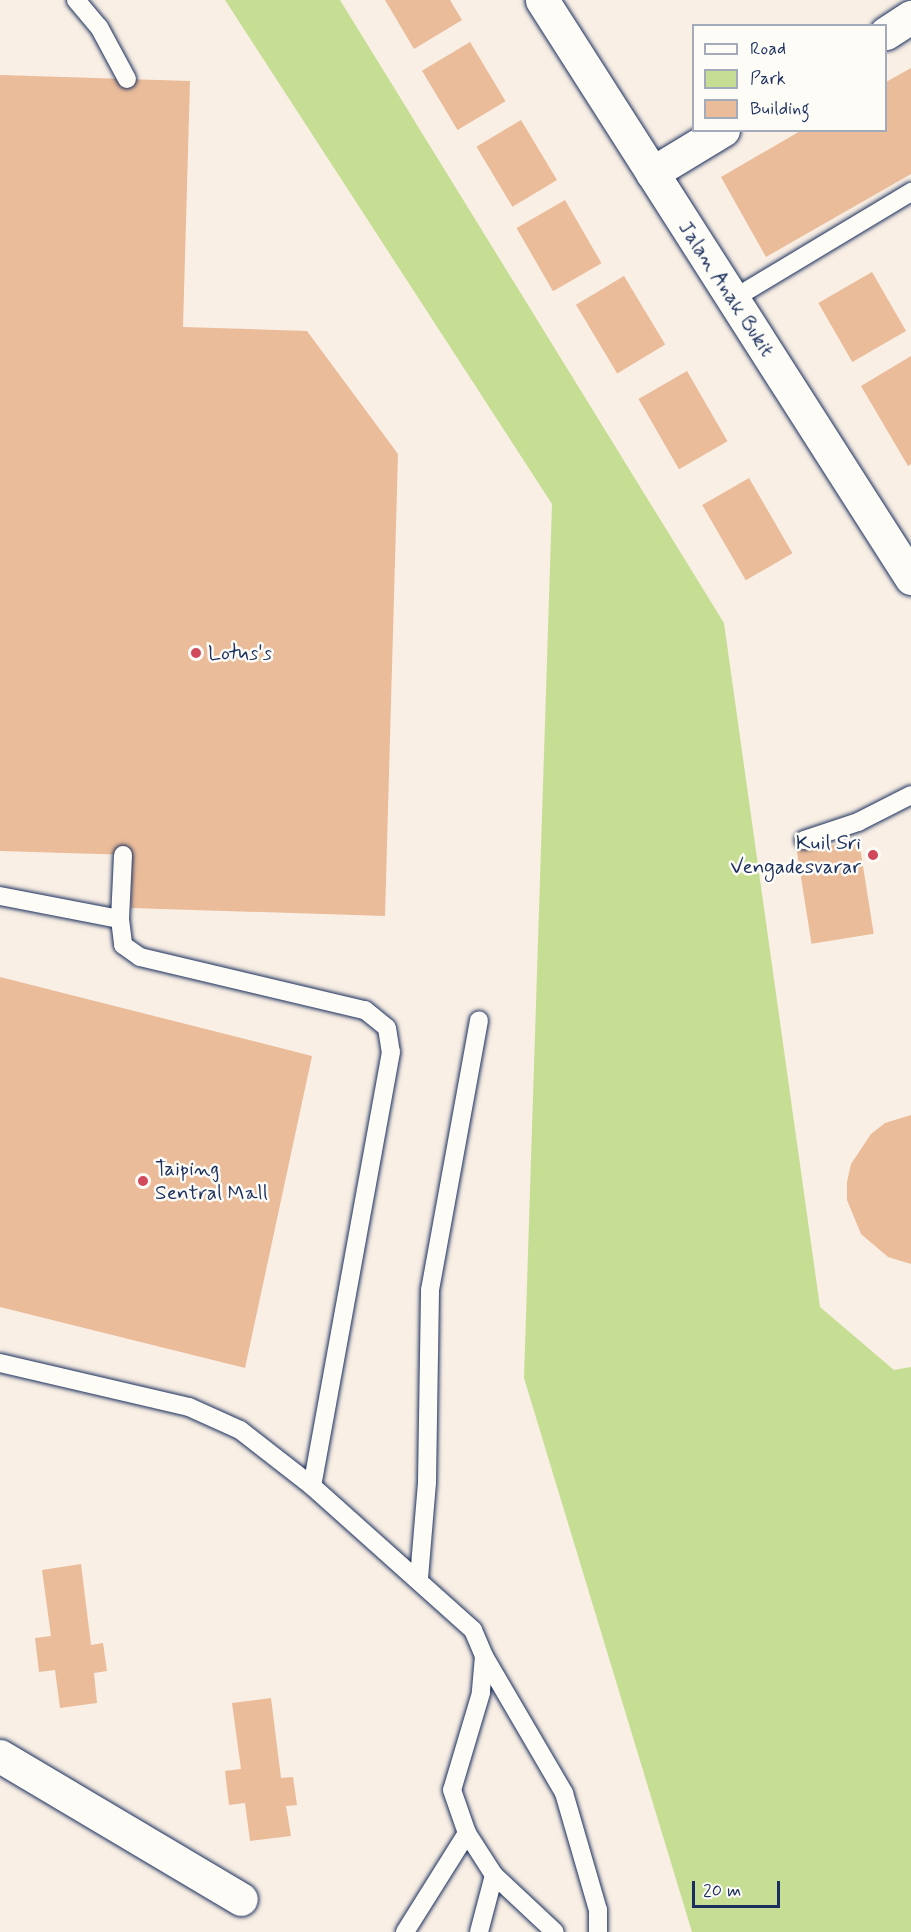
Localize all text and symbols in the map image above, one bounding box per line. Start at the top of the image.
legend [692,24,887,132]
text: Road [750,37,786,61]
text: Park [750,67,786,91]
text: Building [750,97,810,121]
street label: Jalan Anak Bukit [671,214,781,364]
place label: Lotus's [208,640,272,666]
marker: Lotus's [189,646,203,660]
place label: Kuil Sri Vengadesvarar [730,830,861,880]
marker: Kuil Sri Vengadesvarar [866,848,880,862]
place label: Taiping Sentral Mall [155,1156,266,1206]
marker: Taiping Sentral Mall [136,1174,150,1188]
scale bar [695,1869,784,1907]
text: 20 m [703,1879,741,1903]

